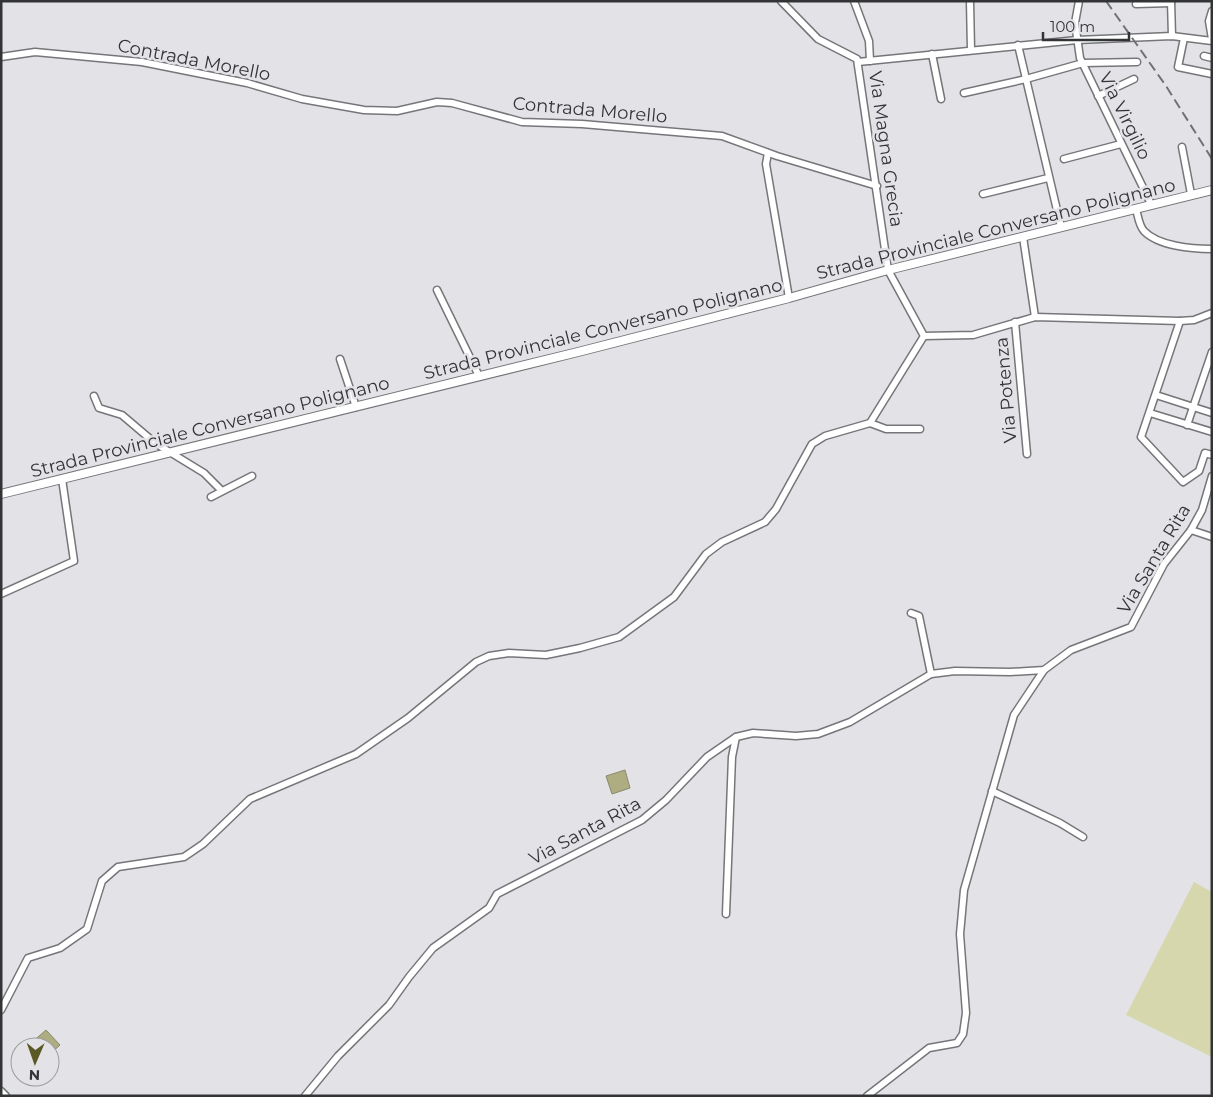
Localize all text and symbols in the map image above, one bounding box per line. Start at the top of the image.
scale bar [1043,10,1129,42]
text: 100 m [1050,17,1095,36]
street label: Contrada Morello [116,34,272,86]
street label: Via Virgilio [1094,69,1156,163]
street label: Via Magna Grecia [864,70,908,228]
street label: Contrada Morello [512,92,668,128]
street label: Strada Provinciale Conversano Polignano [814,174,1178,284]
street label: Strada Provinciale Conversano Polignano [421,274,785,384]
street label: Via Potenza [990,336,1022,444]
street label: Strada Provinciale Conversano Polignano [28,372,392,482]
street label: Via Santa Rita [1113,500,1195,618]
street label: Via Santa Rita [525,792,645,870]
north arrow [10,1037,60,1087]
text: N [29,1066,41,1084]

